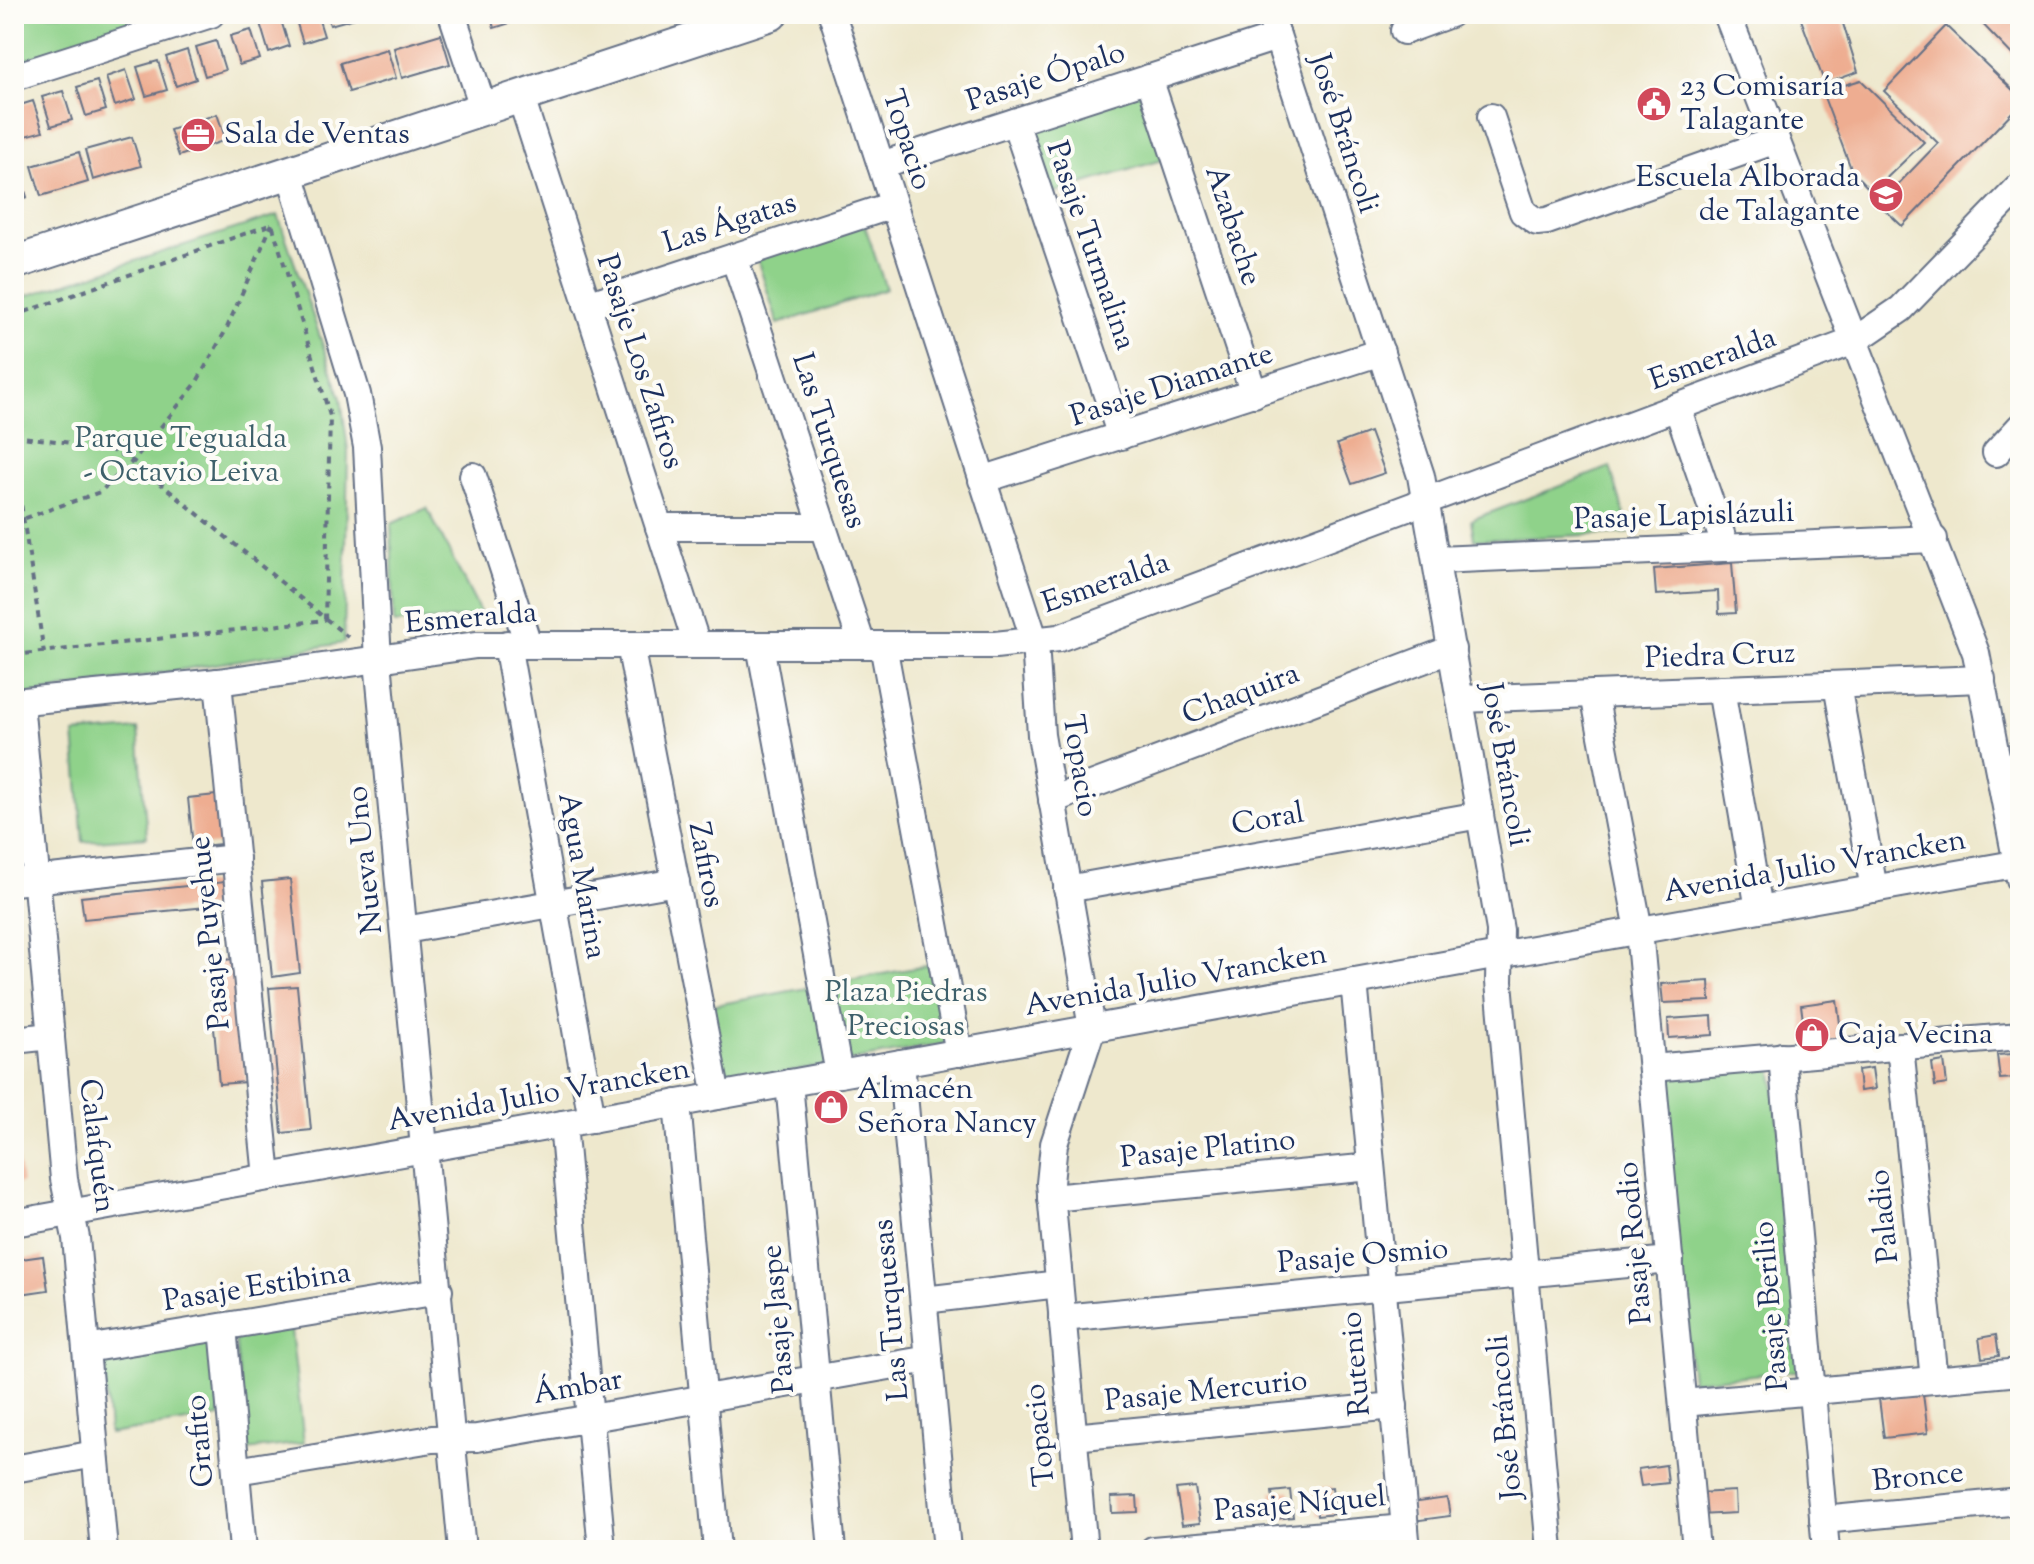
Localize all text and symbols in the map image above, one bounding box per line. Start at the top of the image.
street label: Pasaje Ópalo [961,32,1131,124]
street label: José Bráncoli [1296,47,1389,219]
place label: 23 Comisaría Talagante [1680,66,1845,143]
street label: Topacio [870,84,942,196]
public building icon: 23 Comisaría Talagante [1635,85,1673,123]
place label: Sala de Ventas [224,114,410,157]
office icon: Sala de Ventas [179,116,217,154]
street label: Pasaje Turmalina [1034,136,1146,356]
place label: Escuela Alborada de Talagante [1636,157,1860,234]
street label: Azabache [1192,161,1272,291]
school or university icon: Escuela Alborada de Talagante [1867,176,1905,214]
street label: Las Ágatas [658,182,802,266]
street label: Pasaje Los Zafiros [584,249,694,475]
street label: Esmeralda [1643,317,1783,403]
street label: Pasaje Diamante [1065,333,1279,439]
street label: Las Turquesas [779,348,877,534]
park label: Parque Tegualda - Octavio Leiva [75,418,287,495]
street label: Pasaje Lapislázuli [1573,492,1795,542]
street label: Esmeralda [1036,542,1176,626]
street label: Esmeralda [403,592,539,646]
street label: Piedra Cruz [1644,633,1796,681]
street label: Chaquira [1176,653,1306,737]
street label: José Bráncoli [1468,678,1540,850]
street label: Topacio [1050,712,1108,820]
street label: Nueva Uno [337,784,395,936]
street label: Agua Marina [545,789,617,963]
street label: Coral [1228,792,1308,848]
street label: Zafiros [676,818,734,912]
street label: Avenida Julio Vrancken [1660,819,1970,915]
street label: Pasaje Puyehue [179,834,243,1032]
street label: Avenida Julio Vrancken [1021,933,1331,1029]
park label: Plaza Piedras Preciosas [824,972,988,1049]
place label: Caja Vecina [1838,1014,1993,1057]
shop icon: Caja Vecina [1793,1016,1831,1054]
street label: Avenida Julio Vrancken [384,1048,694,1144]
place label: Almacén Señora Nancy [857,1069,1037,1146]
street label: Calafquén [66,1076,126,1216]
shop icon: Almacén Señora Nancy [812,1088,850,1126]
street label: Pasaje Platino [1118,1119,1298,1181]
street label: Pasaje Rodio [1607,1160,1665,1326]
street label: Paladio [1859,1167,1911,1265]
street label: Las Turquesas [863,1217,921,1403]
street label: Pasaje Berilio [1743,1219,1801,1393]
street label: Pasaje Osmio [1276,1228,1450,1286]
street label: Pasaje Jaspe [751,1243,807,1395]
street label: Pasaje Estibina [160,1252,354,1324]
street label: Rutenio [1331,1310,1383,1418]
street label: José Bráncoli [1477,1333,1535,1503]
street label: Ámbar [530,1359,626,1417]
street label: Pasaje Mercurio [1103,1360,1309,1424]
street label: Topacio [1014,1382,1068,1488]
street label: Grafito [176,1393,226,1489]
street label: Bronce [1870,1452,1966,1504]
street label: Pasaje Níquel [1212,1476,1388,1534]

